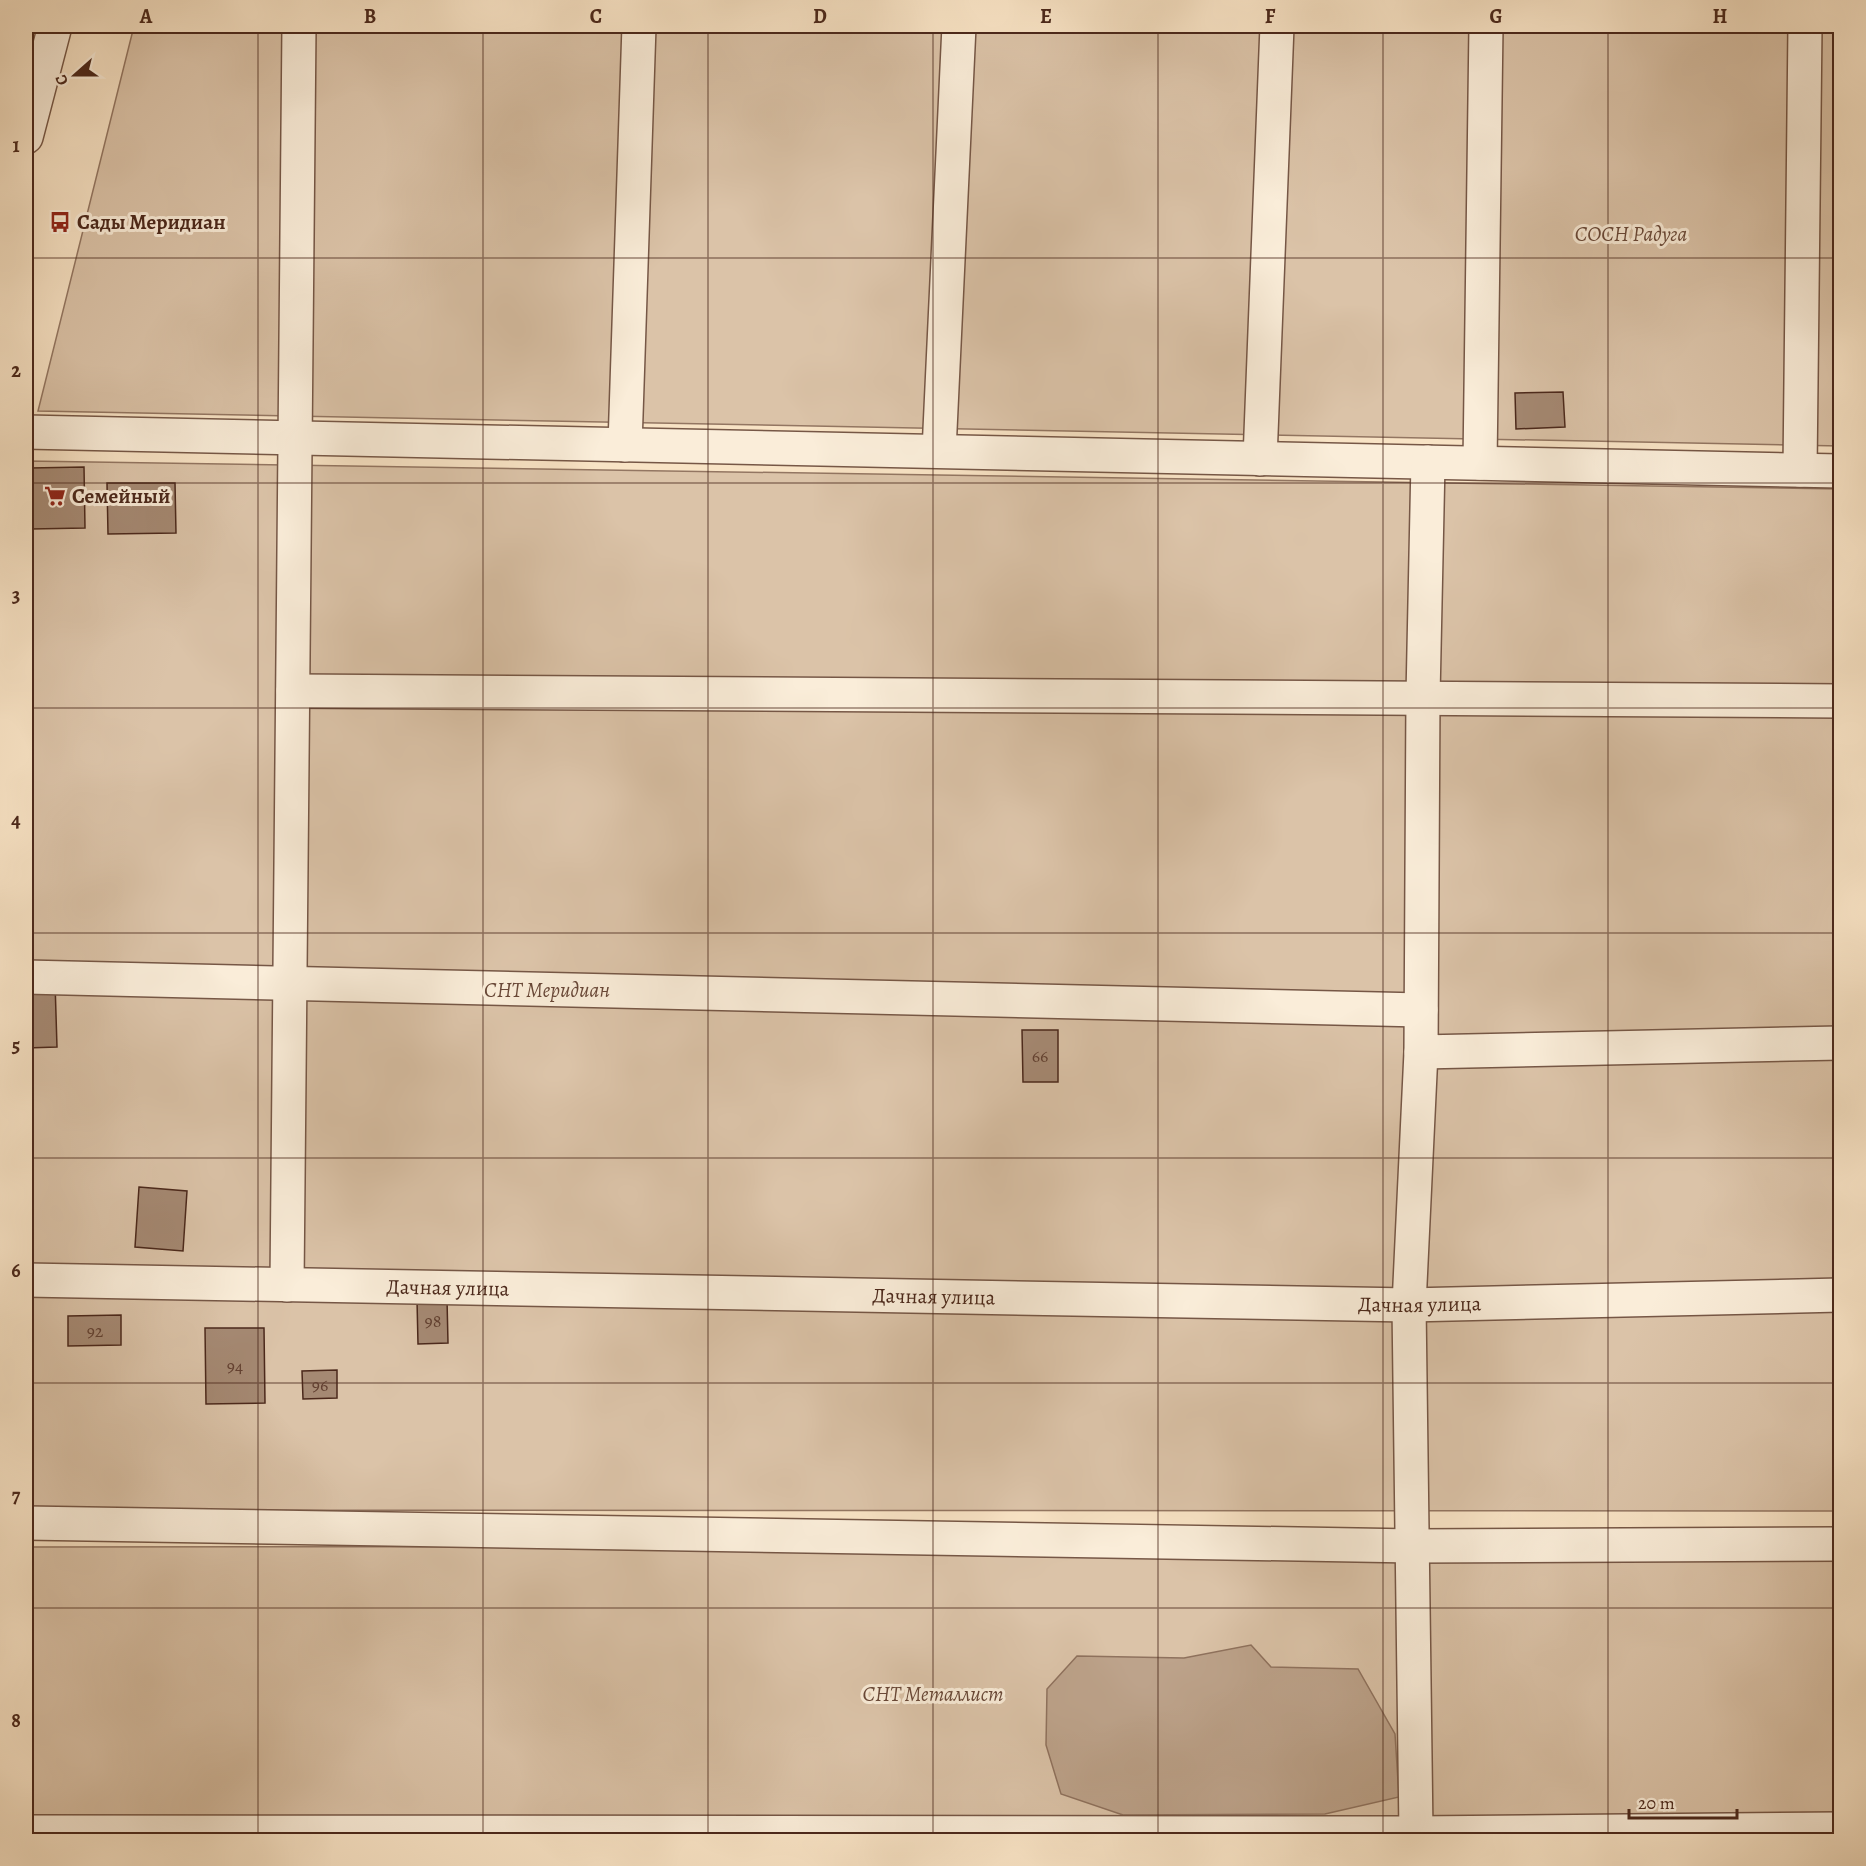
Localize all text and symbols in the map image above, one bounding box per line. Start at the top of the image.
text: A [139,3,153,30]
text: B [364,3,376,30]
text: C [590,3,602,30]
text: D [813,3,827,30]
text: E [1040,3,1052,30]
text: F [1265,3,1276,30]
text: G [1489,3,1503,30]
text: H [1713,3,1728,30]
north arrow [45,45,105,105]
text: С [50,71,74,89]
text: 1 [12,132,20,159]
place label: Сады Меридиан [77,208,226,236]
bus stop icon: Сады Меридиан [48,210,72,234]
park label: СОСН Радуга [1575,220,1687,248]
text: 2 [11,357,21,384]
place label: Семейный [72,482,170,510]
supermarket icon: Семейный [43,484,67,508]
text: 3 [12,582,20,609]
text: 4 [11,807,21,834]
park label: СНТ Меридиан [484,976,610,1004]
text: 5 [12,1032,20,1059]
house number: 66 [1032,1044,1048,1068]
text: 6 [11,1257,21,1284]
street label: Дачная улица [386,1273,510,1303]
street label: Дачная улица [872,1281,996,1312]
street label: Дачная улица [1358,1289,1482,1319]
house number: 98 [425,1309,441,1333]
house number: 92 [87,1319,104,1343]
house number: 94 [227,1354,243,1378]
house number: 96 [312,1373,328,1397]
text: 7 [12,1482,21,1509]
park label: СНТ Металлист [863,1680,1003,1708]
text: 8 [11,1707,21,1734]
scale bar [1629,1782,1737,1820]
text: 20 m [1638,1791,1675,1815]

